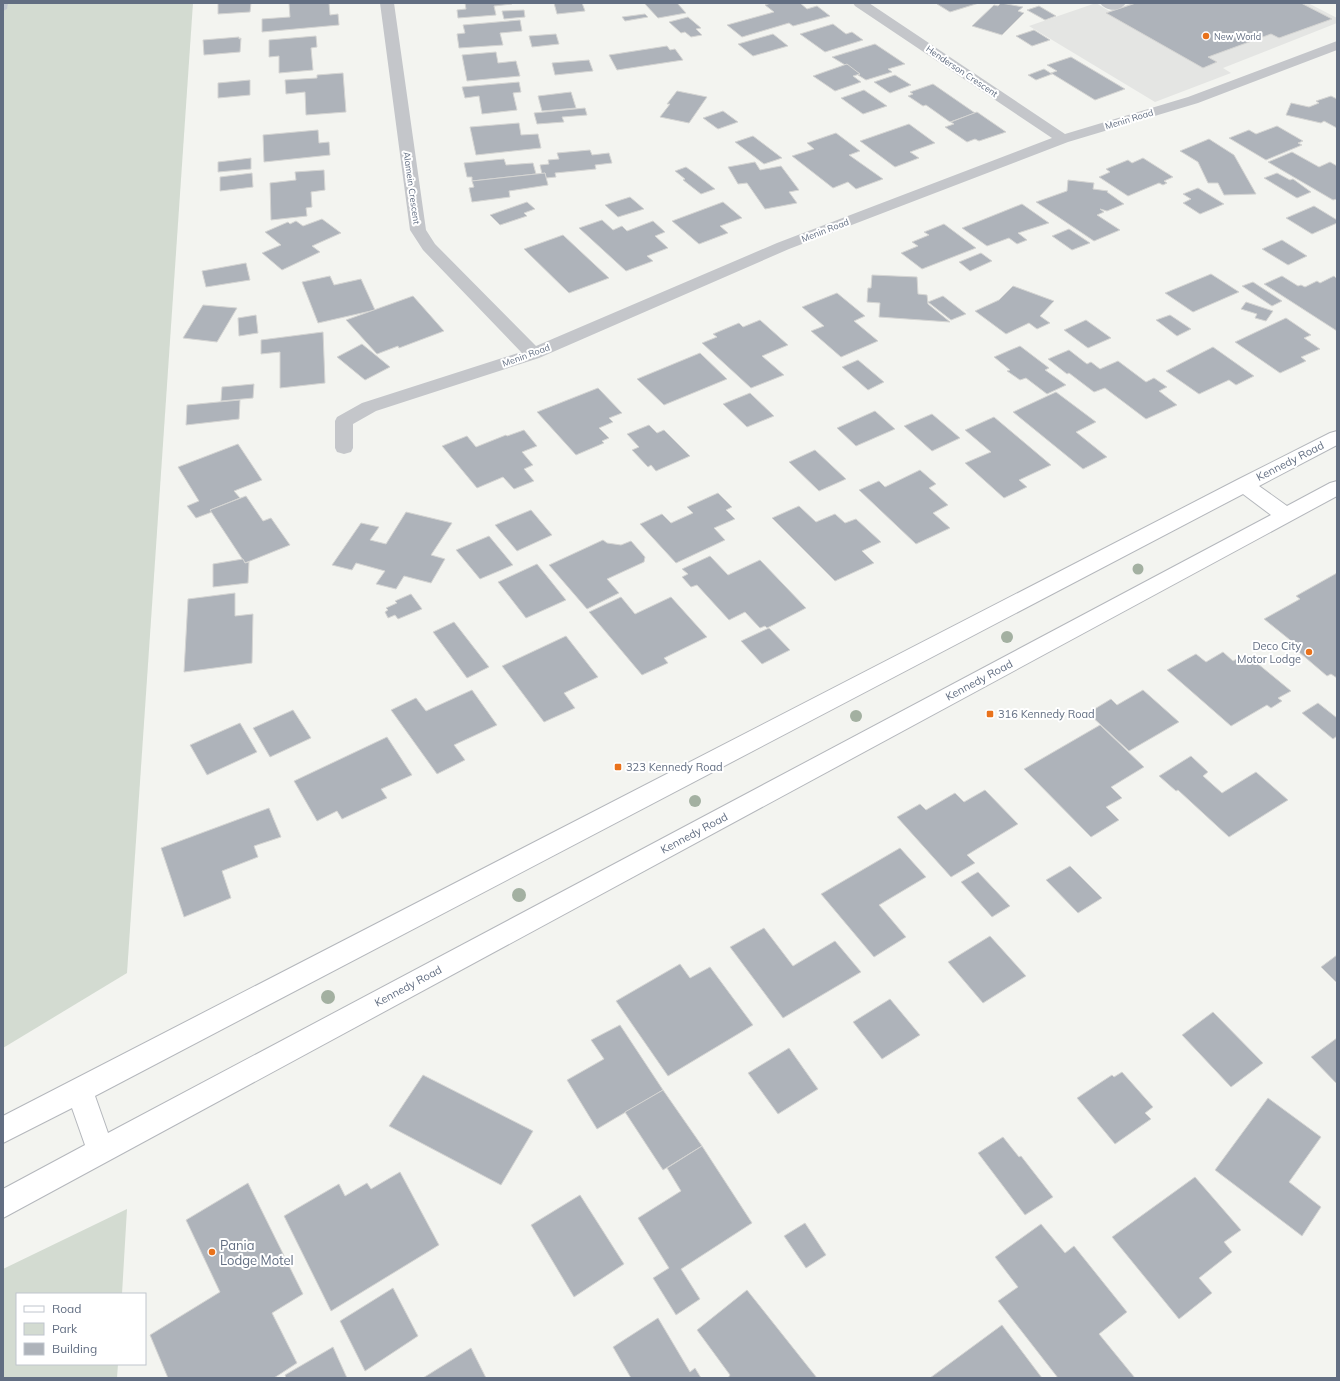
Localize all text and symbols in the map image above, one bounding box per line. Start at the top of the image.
marker: New World [1201,31,1211,41]
place label: New World [1214,31,1261,42]
street label: Henderson Crescent [924,43,1000,99]
street label: Menin Road [1104,106,1154,132]
street label: Alamein Crescent [401,151,423,225]
street label: Menin Road [800,216,850,244]
street label: Menin Road [501,341,551,369]
street label: Kennedy Road [1254,438,1326,484]
place label: Deco City Motor Lodge [1237,639,1301,666]
marker: Deco City Motor Lodge [1304,647,1314,657]
street label: Kennedy Road [943,656,1015,704]
place label: 316 Kennedy Road [998,707,1095,721]
marker: 316 Kennedy Road [985,709,995,719]
place label: 323 Kennedy Road [626,760,723,774]
marker: 323 Kennedy Road [613,762,623,772]
street label: Kennedy Road [658,809,730,857]
street label: Kennedy Road [372,962,444,1010]
place label: Pania Lodge Motel [220,1237,294,1268]
marker: Pania Lodge Motel [207,1247,217,1257]
legend [16,1293,146,1365]
text: Road [52,1301,81,1316]
text: Park [52,1321,78,1336]
text: Building [52,1341,97,1356]

